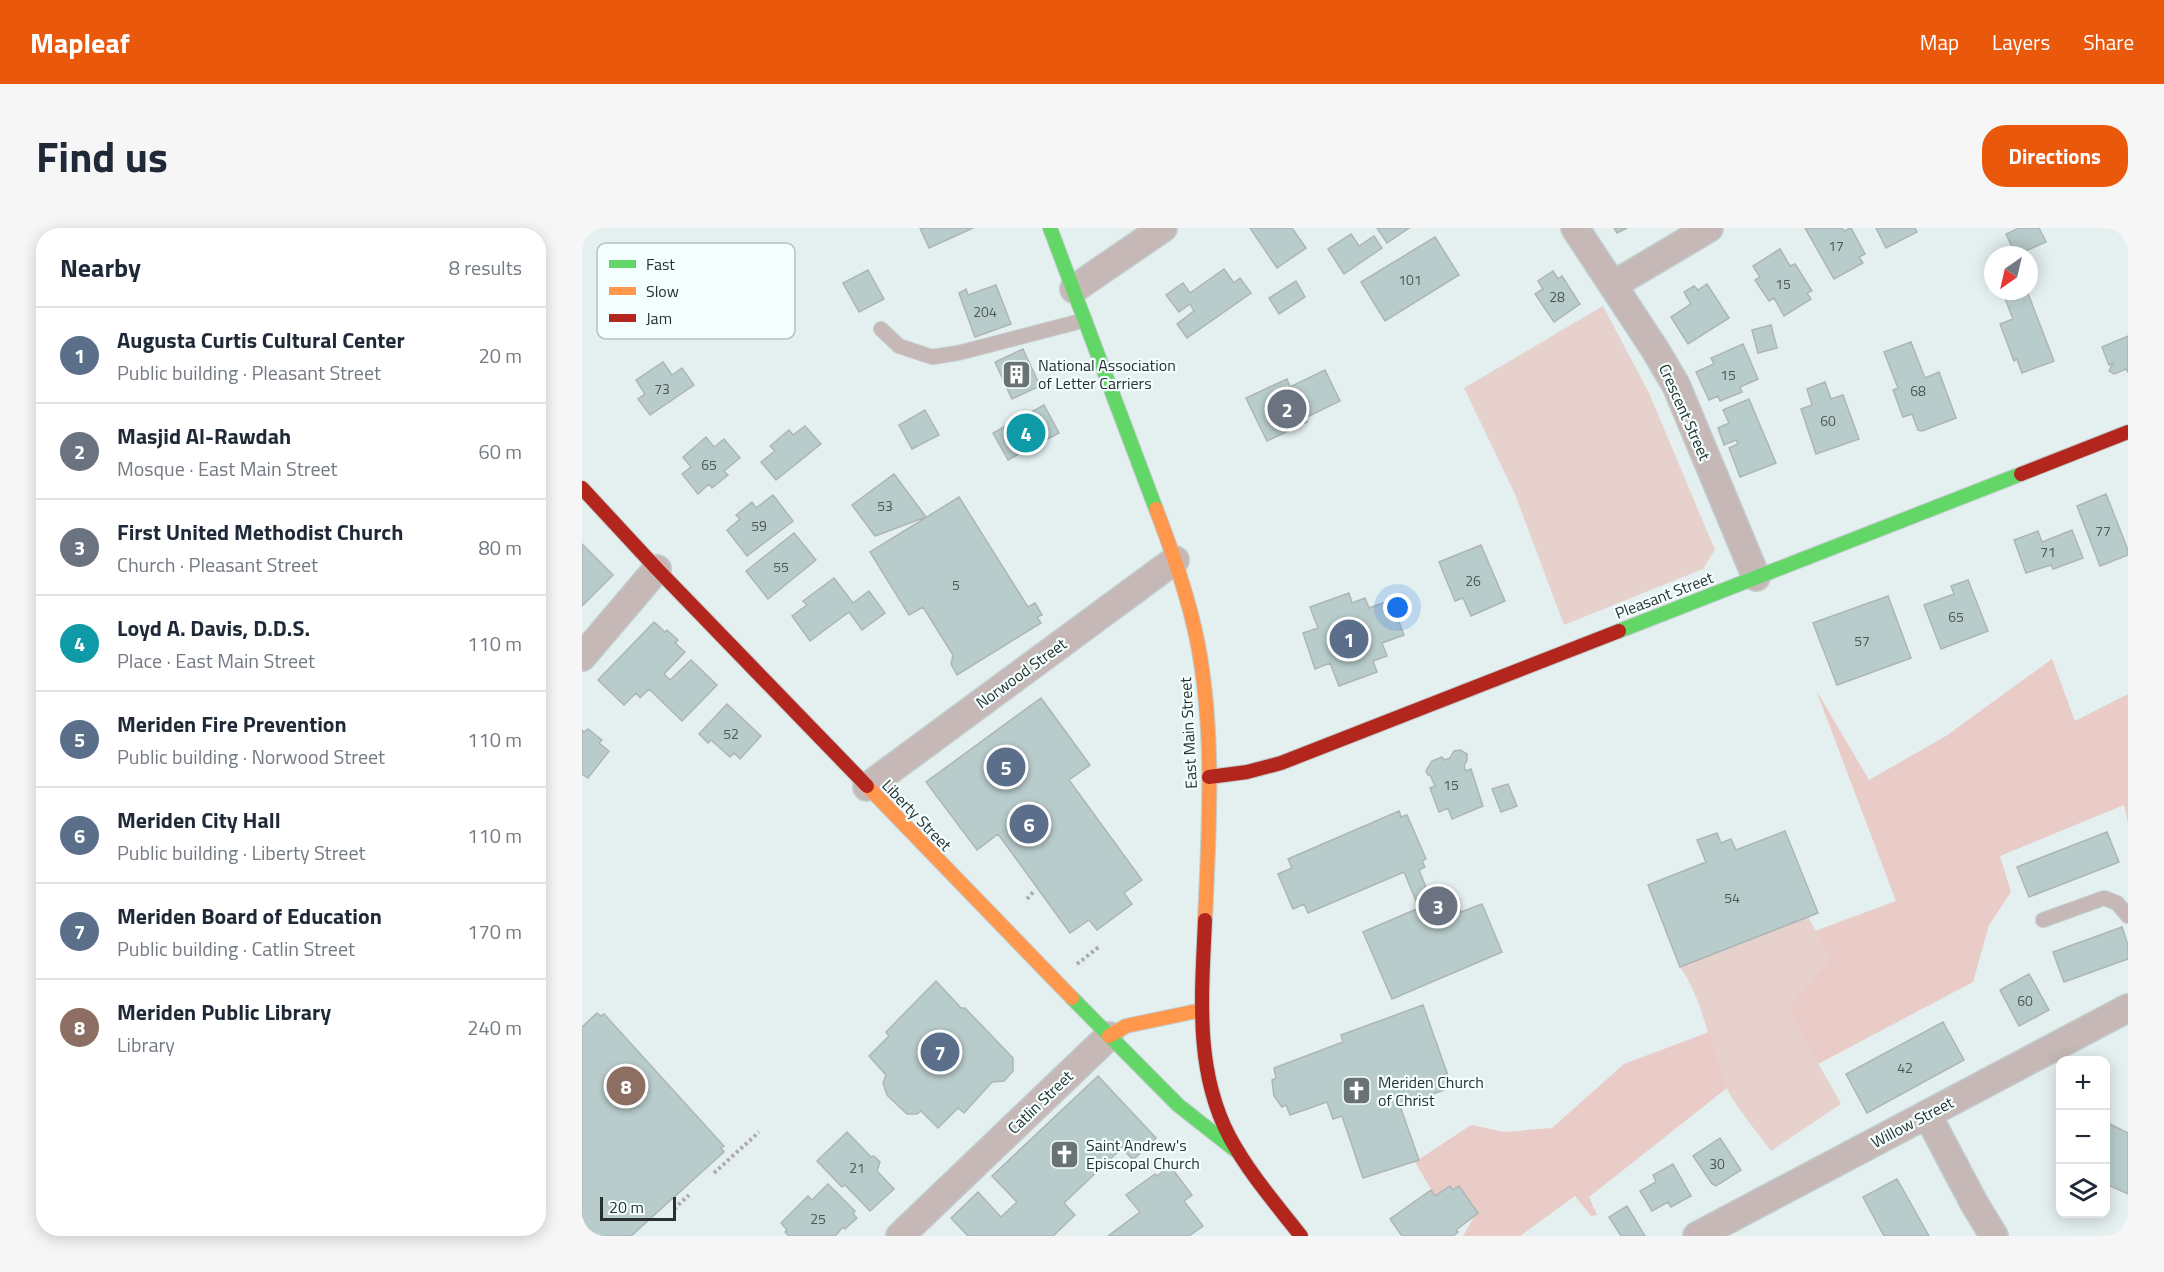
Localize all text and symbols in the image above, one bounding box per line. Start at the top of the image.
text: Mapleaf [30,21,130,64]
text: Map [1920,26,1959,58]
text: Layers [1992,26,2050,58]
text: Share [2083,26,2134,58]
text: Find us [36,124,168,188]
button: Directions [1982,125,2128,187]
house number: 17 [1828,235,1844,256]
legend [597,243,795,339]
north arrow [1984,246,2038,300]
text: Nearby [60,248,141,287]
text: 8 results [449,252,522,283]
text: Fast [646,252,675,276]
house number: 101 [1398,269,1422,290]
house number: 15 [1775,273,1791,294]
text: Slow [646,279,679,303]
house number: 28 [1549,286,1565,307]
house number: 204 [973,301,997,322]
text: Jam [646,306,672,330]
text: Augusta Curtis Cultural Center [117,323,405,357]
text: 1 [74,340,85,371]
text: 20 m [478,340,522,371]
place label: National Association of Letter Carriers [1038,353,1176,395]
text: Public building · Pleasant Street [117,357,381,388]
building icon: National Association of Letter Carriers [1001,358,1033,390]
street label: Crescent Street [1653,360,1717,464]
house number: 15 [1720,364,1736,385]
house number: 73 [654,378,670,399]
house number: 68 [1910,380,1926,401]
pin: 2 [1268,386,1306,432]
pin: 4 [1006,410,1046,456]
house number: 60 [1820,410,1836,431]
text: Masjid Al-Rawdah [117,419,291,453]
text: 2 [74,436,85,467]
text: 60 m [478,436,522,467]
text: Mosque · East Main Street [117,453,338,484]
house number: 65 [701,454,717,475]
house number: 53 [877,495,893,516]
text: First United Methodist Church [117,515,403,549]
house number: 59 [751,515,767,536]
house number: 77 [2095,520,2111,541]
text: 3 [74,532,85,563]
text: 80 m [478,532,522,563]
house number: 71 [2040,541,2056,562]
text: Church · Pleasant Street [117,549,318,580]
house number: 55 [773,556,789,577]
street label: Pleasant Street [1611,565,1717,625]
house number: 26 [1465,570,1481,591]
house number: 5 [952,574,960,595]
your location [1383,593,1412,622]
house number: 65 [1948,606,1964,627]
text: Loyd A. Davis, D.D.S. [117,611,310,645]
pin: 1 [1330,616,1368,662]
text: 4 [74,628,85,659]
text: 110 m [467,628,522,659]
house number: 57 [1854,630,1870,651]
street label: Norwood Street [971,632,1072,714]
text: Place · East Main Street [117,645,315,676]
street label: East Main Street [1173,676,1203,789]
text: Meriden Fire Prevention [117,707,347,741]
house number: 52 [723,723,739,744]
text: 5 [74,724,85,755]
text: 110 m [467,724,522,755]
text: Public building · Norwood Street [117,741,385,772]
pin: 5 [986,744,1026,790]
street label: Liberty Street [877,774,958,856]
house number: 15 [1443,774,1459,795]
pin: 6 [1010,802,1048,846]
text: Meriden City Hall [117,803,281,837]
text: 6 [74,820,85,851]
text: 110 m [467,820,522,851]
text: Public building · Liberty Street [117,837,366,868]
pin: 3 [1418,884,1458,928]
house number: 54 [1724,887,1740,908]
text: Meriden Board of Education [117,899,382,933]
text: 7 [74,916,85,947]
text: 170 m [467,916,522,947]
text: Public building · Catlin Street [117,933,355,964]
house number: 60 [2017,990,2033,1011]
text: Meriden Public Library [117,995,331,1029]
text: 8 [74,1012,85,1043]
text: 240 m [467,1012,522,1043]
text: Library [117,1029,175,1060]
pin: 7 [920,1030,960,1074]
map controls [2056,1056,2110,1218]
button: + [2056,1056,2110,1110]
house number: 42 [1897,1057,1913,1078]
pin: 8 [606,1064,645,1108]
street label: Catlin Street [1002,1064,1078,1139]
place label: Meriden Church of Christ [1378,1070,1484,1112]
church icon: Meriden Church of Christ [1341,1075,1373,1107]
street label: Willow Street [1866,1090,1958,1154]
button: − [2056,1110,2110,1164]
place label: Saint Andrew's Episcopal Church [1086,1133,1200,1175]
church icon: Saint Andrew's Episcopal Church [1049,1138,1081,1170]
house number: 30 [1709,1153,1725,1174]
house number: 21 [849,1157,865,1178]
button: layers [2056,1164,2110,1218]
scale bar [600,1194,676,1222]
text: 20 m [609,1195,644,1219]
house number: 25 [810,1208,826,1229]

